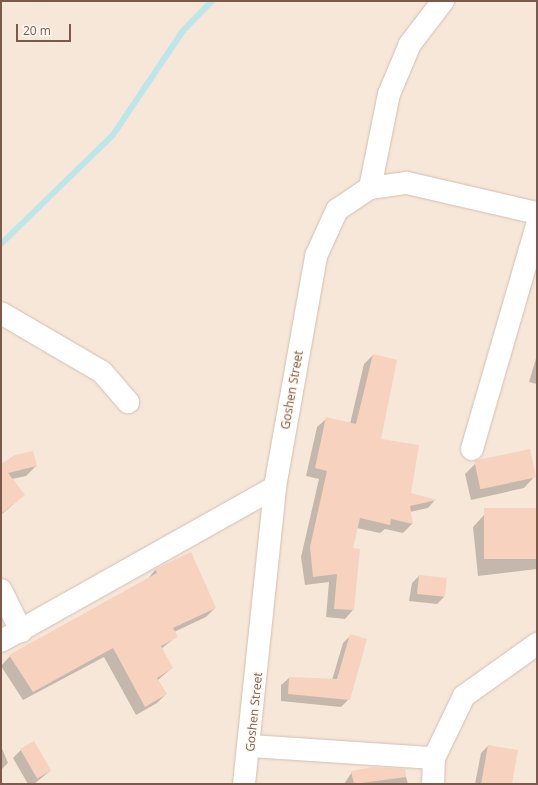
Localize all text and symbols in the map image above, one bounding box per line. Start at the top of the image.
scale bar [18,16,73,42]
text: 20 m [23,22,51,39]
street label: Goshen Street [278,349,306,431]
street label: Goshen Street [243,672,265,752]

